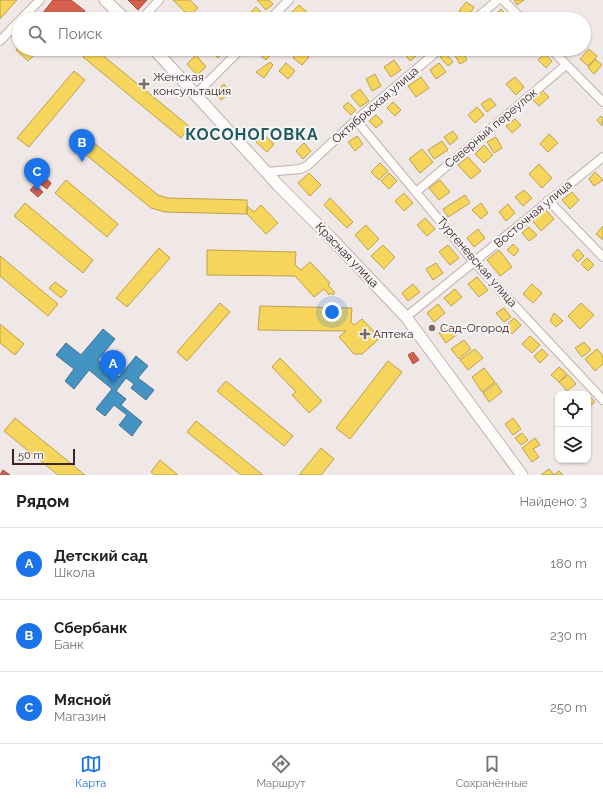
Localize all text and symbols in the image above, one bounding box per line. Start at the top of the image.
search box [12,12,591,56]
icon: search [26,23,48,45]
text: Поиск [58,25,103,43]
street label: Октябрьская улица [329,64,421,146]
place label: Женская консультация [153,70,231,98]
marker: Женская консультация [138,78,150,90]
street label: Северный переулок [442,85,540,171]
district label: КОСОНОГОВКА [185,125,319,144]
pin: B [69,129,95,162]
pin: C [24,158,50,191]
street label: Восточная улица [491,177,575,251]
street label: Тургеневская улица [434,214,520,310]
street label: Красная улица [313,220,381,290]
your location [322,302,342,322]
place label: Сад-Огород [440,321,509,335]
marker: Сад-Огород [427,323,437,333]
place label: Аптека [373,327,413,341]
marker: Аптека [360,329,370,339]
pin: A [100,350,126,383]
map controls [555,391,591,463]
button: locate [555,391,591,427]
button: layers [555,427,591,463]
scale bar [12,447,75,466]
text: 50 m [18,449,44,462]
text: Рядом [16,491,69,511]
text: Найдено: 3 [519,494,587,509]
text: Детский сад [54,547,148,565]
text: A [25,556,33,571]
text: 180 m [551,556,587,571]
text: Школа [54,565,95,580]
text: Сбербанк [54,619,128,637]
text: B [25,628,33,643]
text: 230 m [550,628,587,643]
text: Банк [54,637,84,652]
text: Мясной [54,691,111,709]
text: C [25,700,33,715]
text: 250 m [550,700,587,715]
text: Магазин [54,709,106,724]
tab: Карта [75,753,106,790]
tab: Маршрут [256,753,305,790]
tab: Сохранённые [456,753,528,790]

